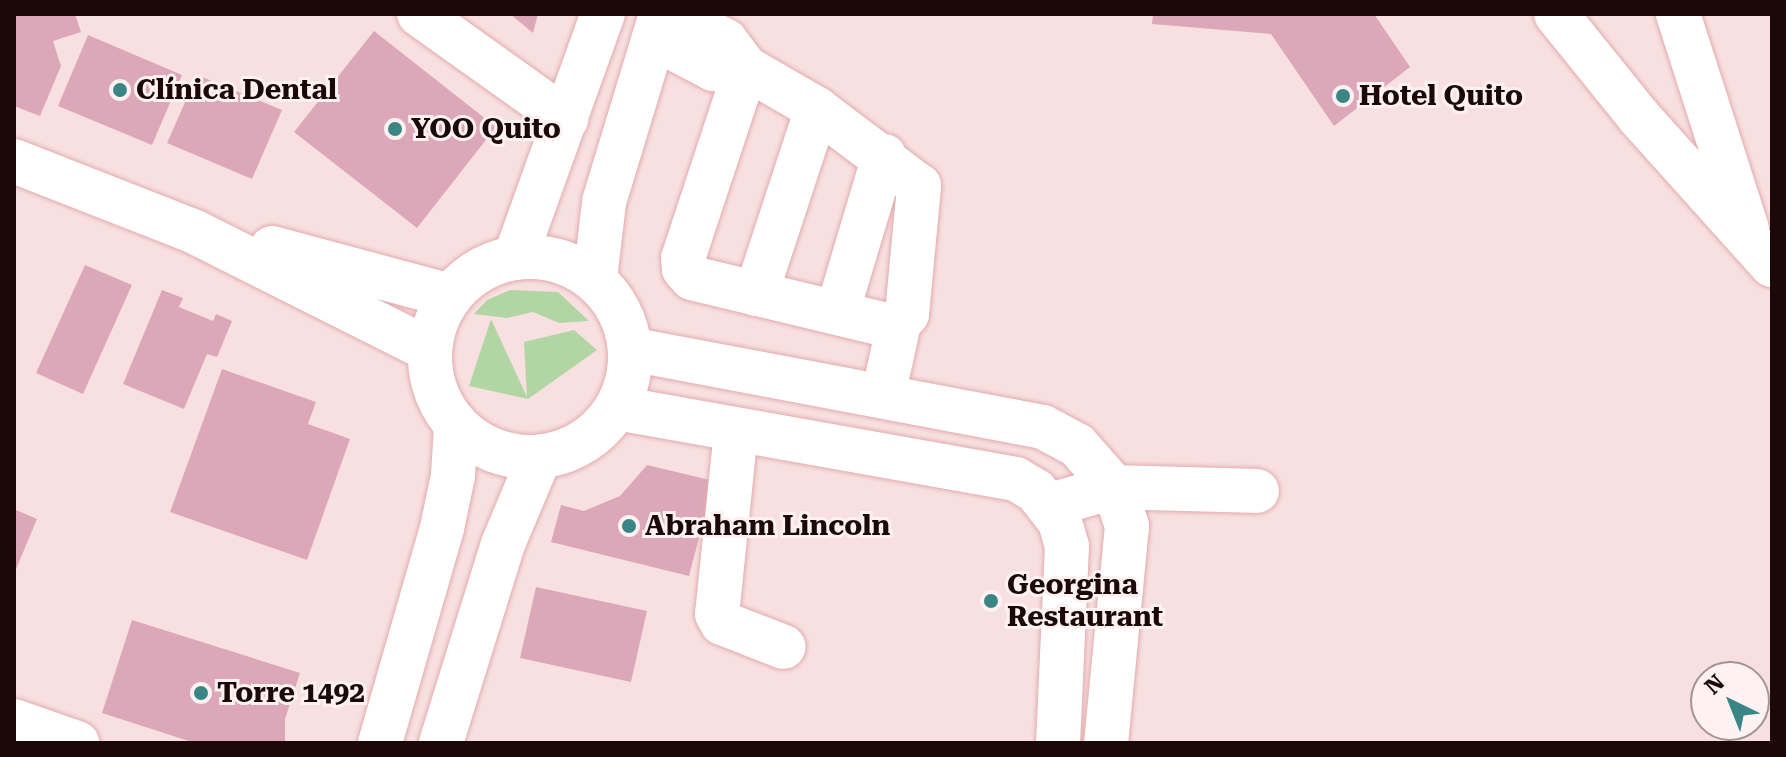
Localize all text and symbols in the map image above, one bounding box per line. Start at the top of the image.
place label: Clínica Dental [136,73,337,107]
place label: Hotel Quito [1359,79,1523,113]
marker: Clínica Dental [111,81,129,99]
marker: Hotel Quito [1334,87,1352,105]
place label: YOO Quito [411,112,561,146]
marker: YOO Quito [386,120,404,138]
place label: Abraham Lincoln [645,509,890,543]
marker: Abraham Lincoln [620,517,638,535]
place label: Georgina Restaurant [1007,568,1163,634]
marker: Georgina Restaurant [982,592,1000,610]
north arrow [1690,661,1770,741]
text: N [1700,670,1729,699]
place label: Torre 1492 [217,676,365,710]
marker: Torre 1492 [192,684,210,702]

